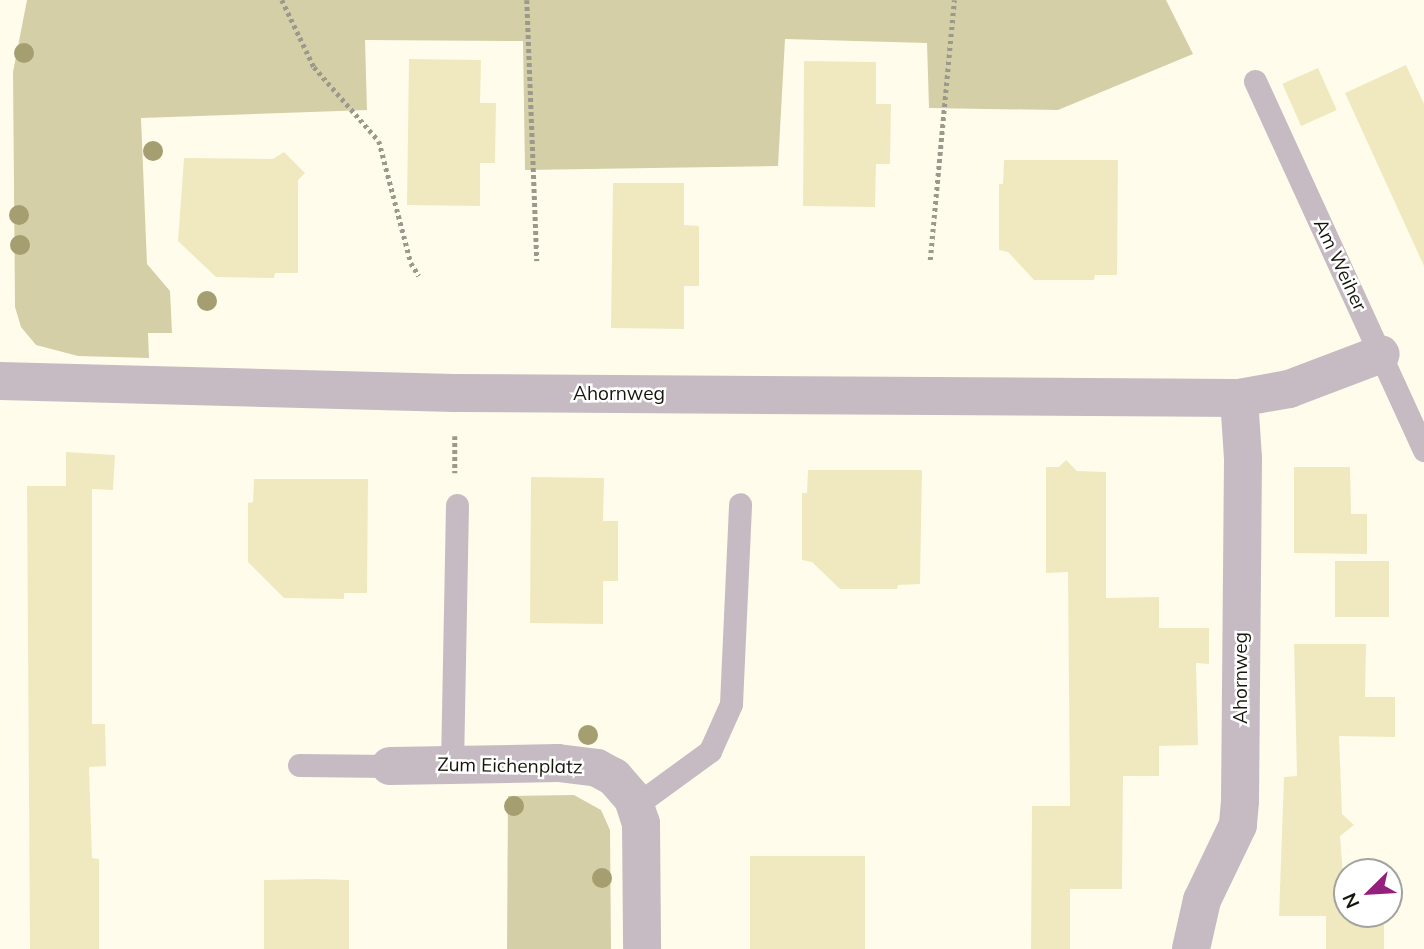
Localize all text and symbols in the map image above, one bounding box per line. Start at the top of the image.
street label: Am Weiher [1309,215,1371,315]
street label: Ahornweg [573,383,665,405]
street label: Ahornweg [1230,632,1252,724]
street label: Zum Eichenplatz [437,753,583,779]
north arrow [1333,858,1403,928]
text: N [1337,889,1365,912]

